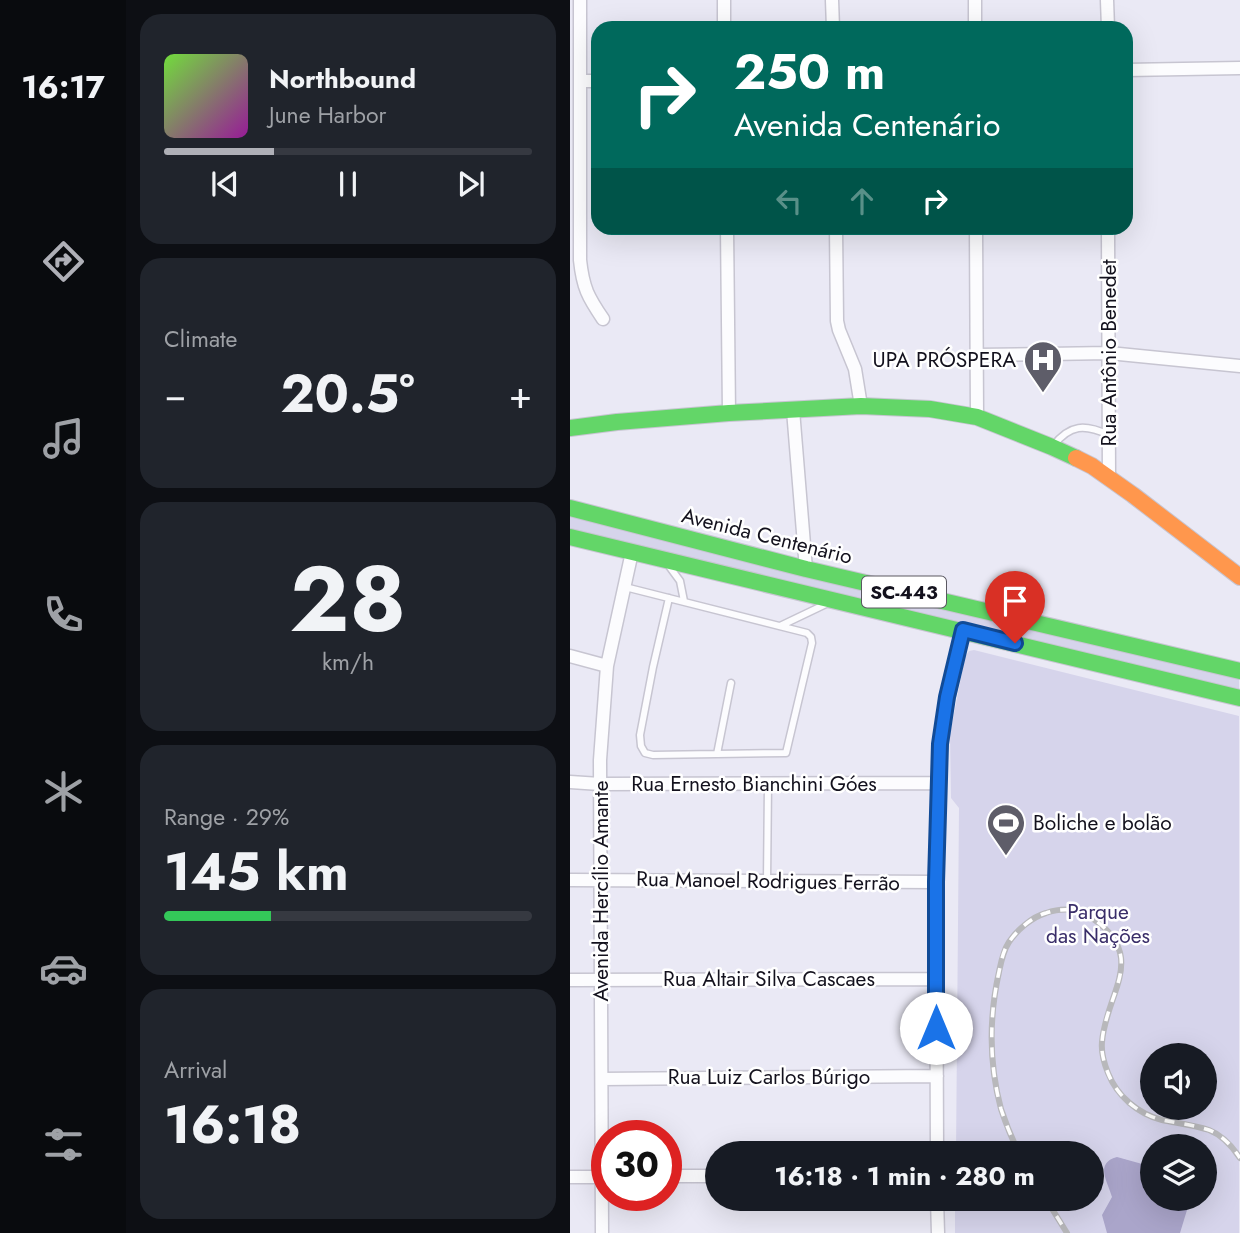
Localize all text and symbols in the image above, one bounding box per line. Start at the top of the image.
text: 250 m [734,37,885,107]
icon: right [619,49,710,140]
text: Northbound [269,60,416,98]
text: 16:17 [21,64,105,110]
text: June Harbor [269,98,386,132]
text: Avenida Centenário [734,102,1000,148]
icon: previous [206,165,244,203]
icon: pause [329,165,367,203]
icon: next [452,165,490,203]
icon: left [770,182,808,220]
icon: ahead [843,182,881,220]
icon: right [916,182,954,220]
icon: directions [39,237,88,286]
street label: Rua Antônio Benedet [1094,259,1124,447]
text: Climate [164,322,237,356]
hospital icon: UPA PRÓSPERA [1022,339,1064,394]
place label: UPA PRÓSPERA [873,345,1016,375]
text: 20.5° [280,356,415,432]
text: − [164,367,186,422]
text: + [509,367,532,422]
icon: music [39,414,88,463]
street label: Avenida Centenário [679,500,855,572]
text: 28 [290,534,406,665]
pin [985,571,1045,643]
road number: SC-443 [862,576,946,608]
icon: arrive [996,582,1034,620]
icon: phone [39,590,88,639]
text: km/h [322,645,374,679]
icon: climate [39,767,88,816]
street label: Rua Ernesto Bianchini Góes [631,769,877,799]
street label: Avenida Hercílio Amante [586,780,616,1001]
text: Range · 29% [164,800,289,834]
sports icon: Boliche e bolão [985,802,1027,857]
place label: Boliche e bolão [1033,808,1172,838]
text: 145 km [164,834,349,910]
street label: Rua Manoel Rodrigues Ferrão [636,864,900,898]
park label: Parque das Nações [1046,897,1150,951]
icon: car [39,944,88,993]
street label: Rua Altair Silva Cascaes [663,964,875,994]
position arrow [899,991,973,1065]
map controls [1140,1043,1217,1211]
button: sound [1140,1043,1217,1120]
text: Arrival [164,1053,227,1087]
street label: Rua Luiz Carlos Búrigo [668,1062,870,1092]
text: 16:18 [164,1087,301,1163]
icon: filters [39,1120,88,1169]
speed limit sign: 30 [591,1120,682,1211]
button: layers [1140,1134,1217,1211]
text: 16:18 · 1 min · 280 m [774,1157,1035,1195]

